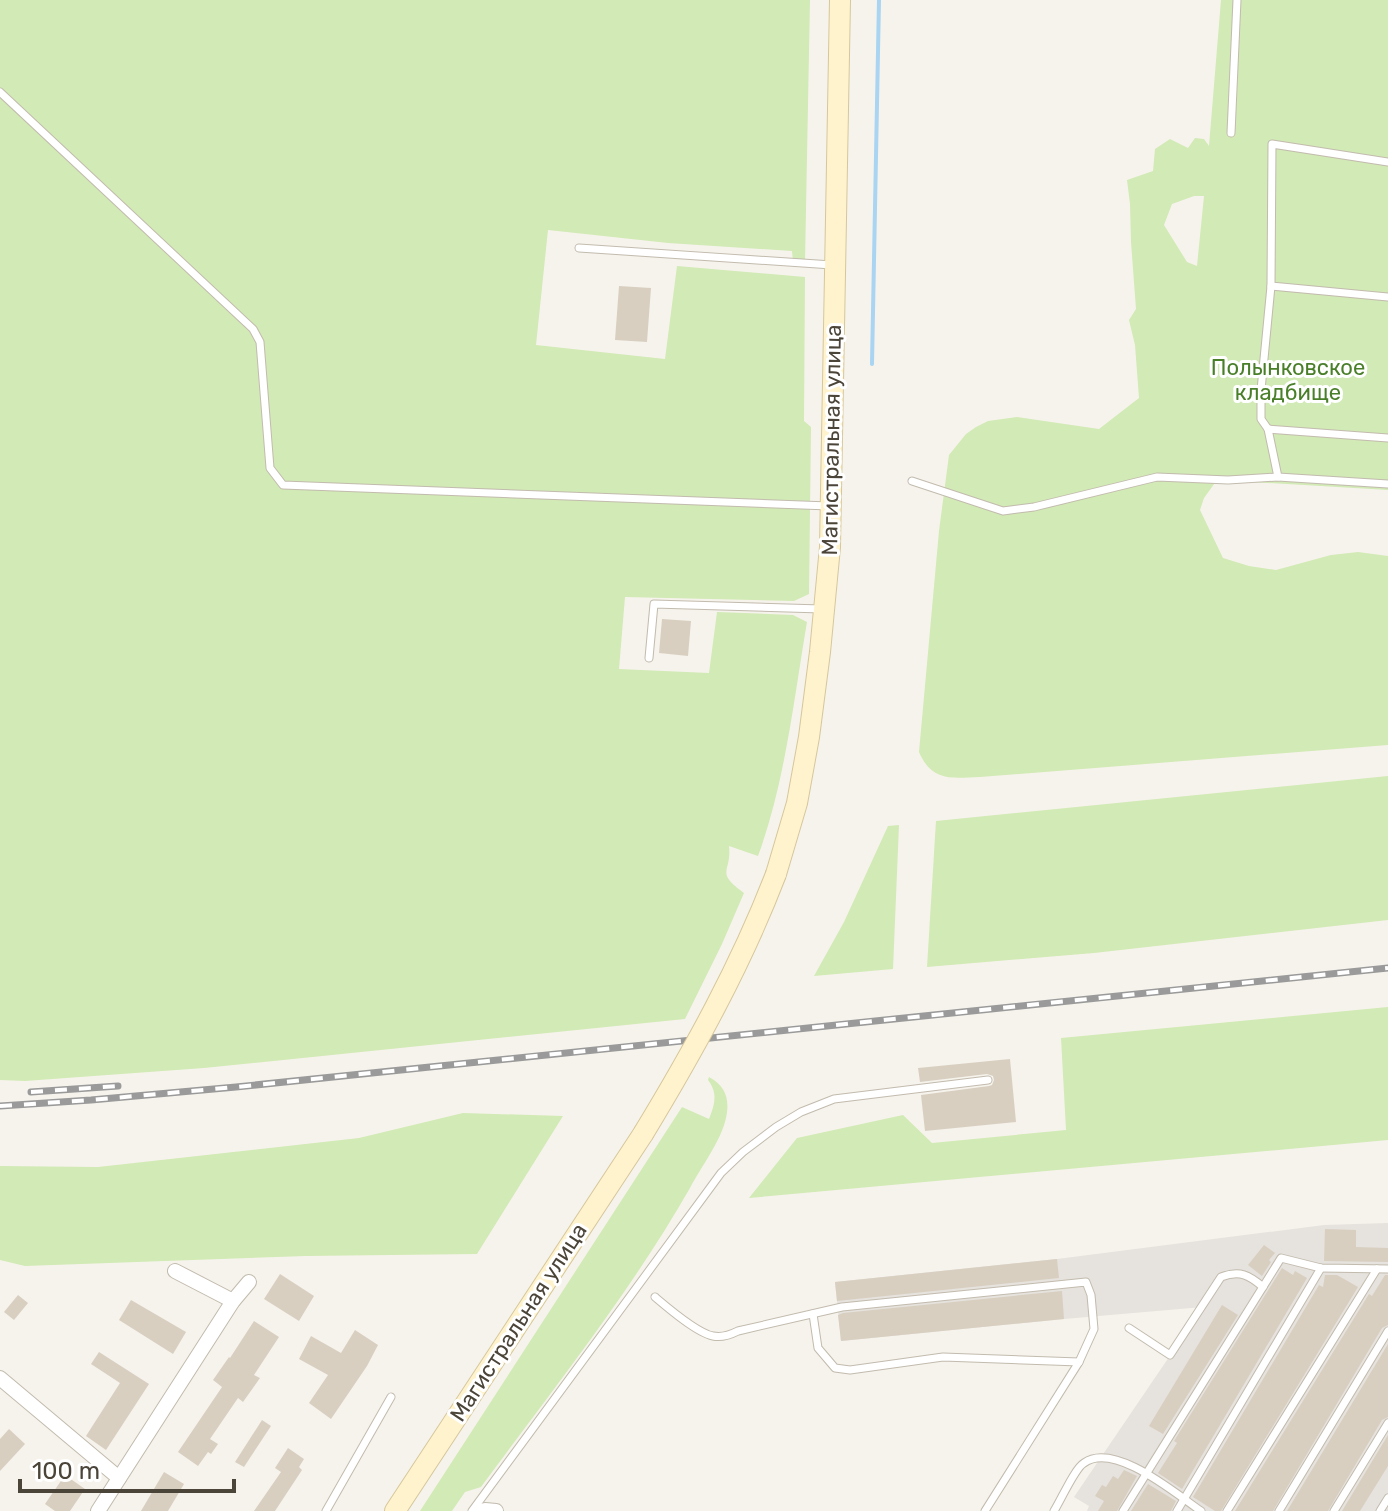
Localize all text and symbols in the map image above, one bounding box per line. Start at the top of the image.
street label: Магистральная улица [816,324,847,556]
park label: Полынковское кладбище [1211,354,1365,406]
street label: Магистральная улица [444,1218,593,1427]
scale bar [20,1443,234,1493]
text: 100 m [32,1457,100,1485]

